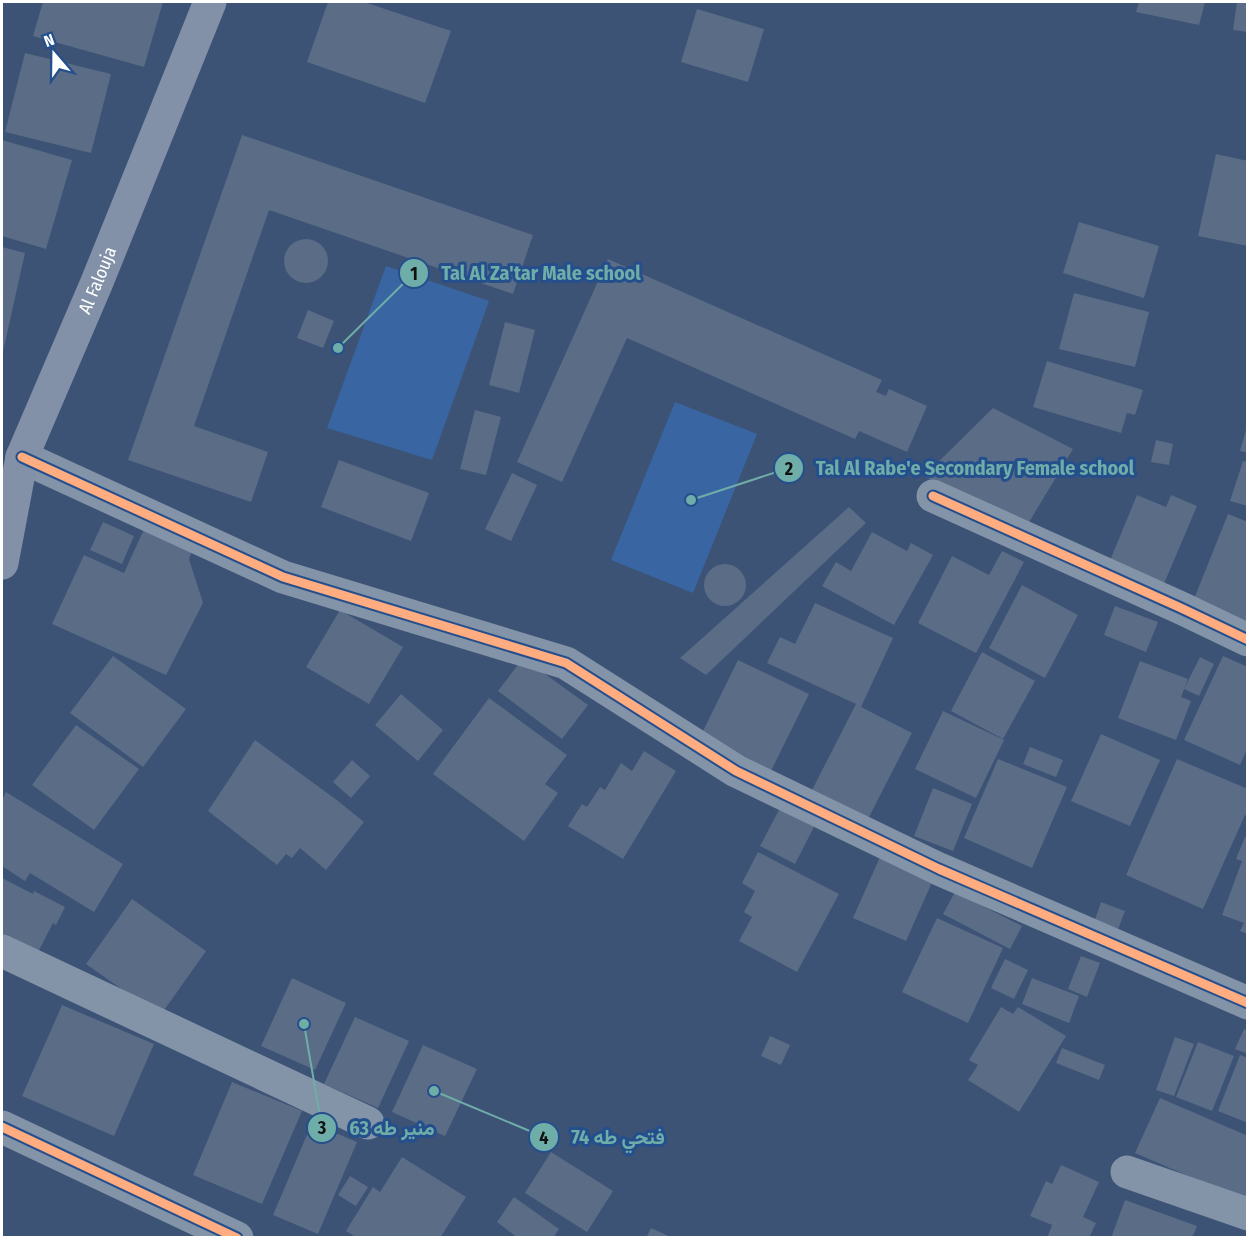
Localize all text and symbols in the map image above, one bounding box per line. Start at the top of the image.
north arrow [24,24,84,84]
text: N [41,30,57,51]
street label: Al Falouja [74,243,121,317]
callout: Tal Al Za'tar Male school [399,254,653,292]
text: Tal Al Za'tar Male school [441,261,641,285]
text: 1 [410,263,418,285]
callout: Tal Al Rabe'e Secondary Female school [774,449,1147,487]
text: Tal Al Rabe'e Secondary Female school [816,456,1135,480]
text: 2 [784,458,793,480]
callout: منير طه 63 [307,1109,447,1147]
text: منير طه 63 [349,1116,435,1141]
text: 3 [317,1117,327,1139]
callout: فتحي طه 74 [529,1118,677,1156]
text: فتحي طه 74 [571,1125,665,1154]
text: 4 [539,1127,549,1149]

